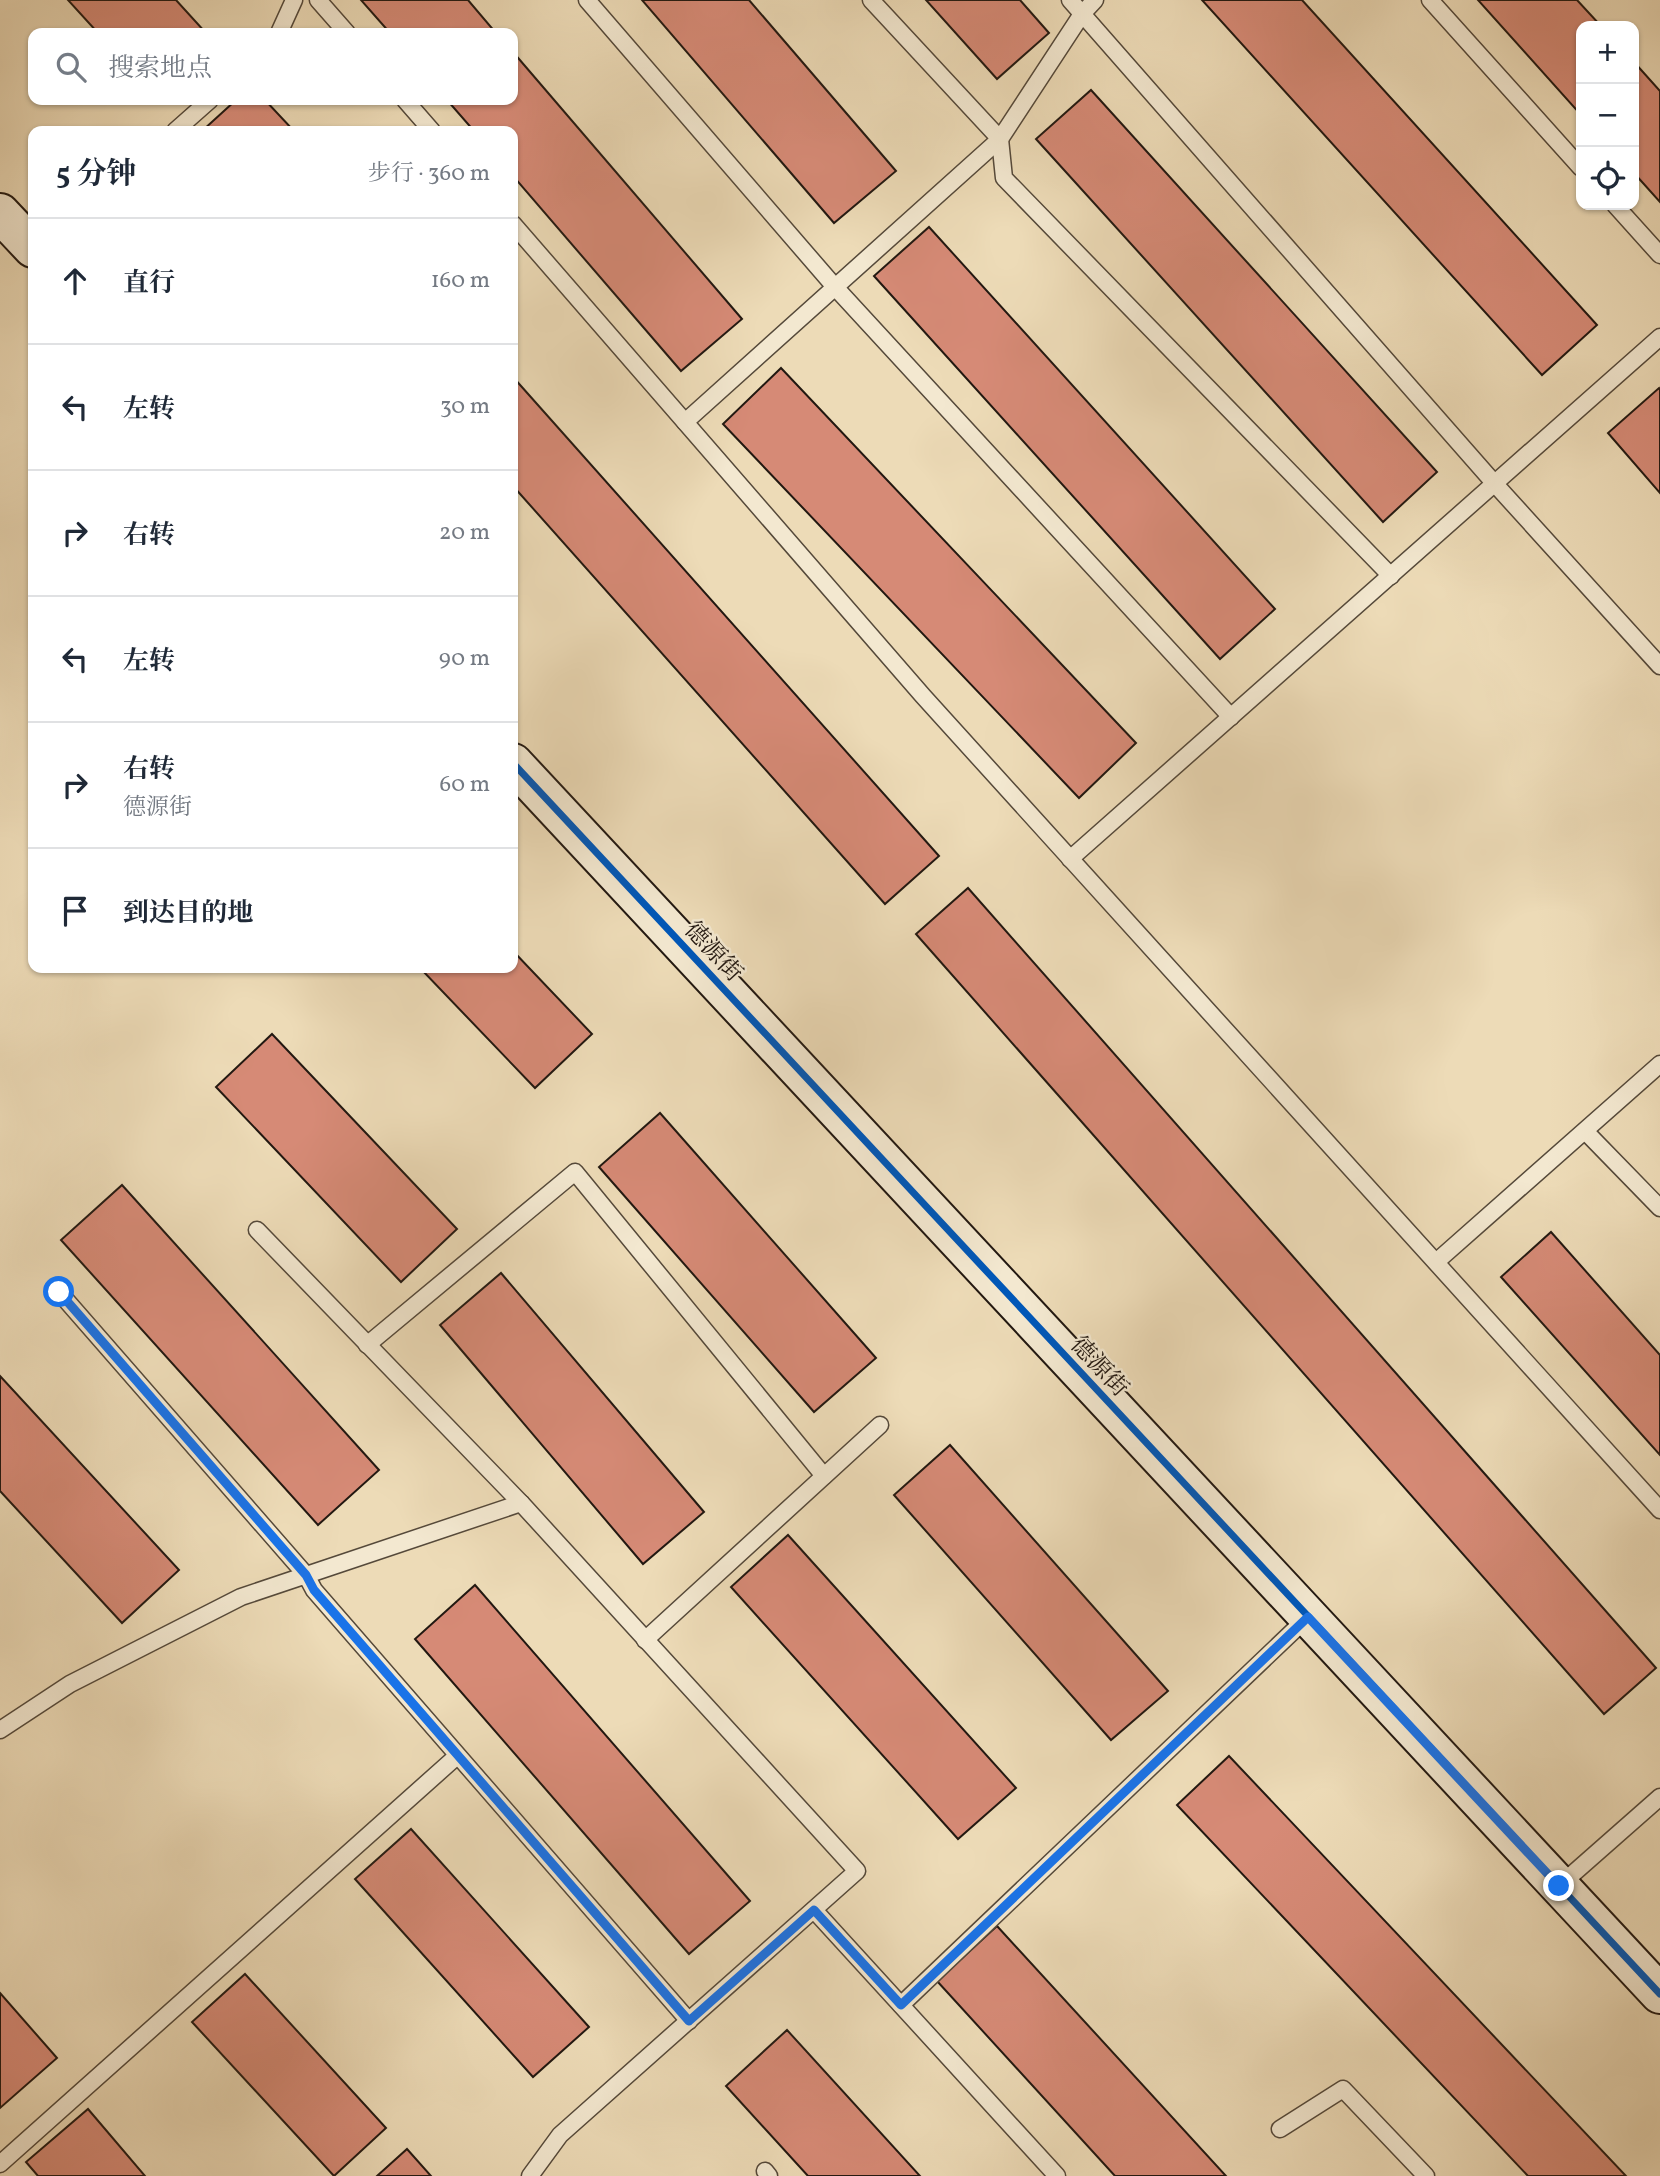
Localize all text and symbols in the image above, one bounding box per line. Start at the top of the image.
map controls [1576,21,1639,210]
button: + [1576,21,1639,84]
search box [28,28,518,105]
icon: search [52,48,90,86]
text: 搜索地点 [108,51,212,87]
button: − [1576,84,1639,147]
button: locate [1576,147,1639,210]
text: 5 分钟 [56,154,136,196]
text: 步行 · 360 m [368,158,490,190]
icon: ahead [56,262,94,300]
text: 160 m [431,265,490,297]
text: 直行 [123,266,175,302]
icon: left [56,388,94,426]
text: 30 m [440,391,490,423]
text: 左转 [123,392,175,428]
icon: right [56,514,94,552]
text: 20 m [439,517,490,549]
text: 右转 [123,518,175,554]
icon: left [56,640,94,678]
text: 90 m [439,643,490,675]
text: 左转 [123,644,175,680]
text: 右转 [123,752,175,788]
icon: right [56,766,94,804]
text: 60 m [440,769,490,801]
text: 德源街 [123,792,192,824]
icon: arrive [56,892,94,930]
text: 到达目的地 [123,896,253,932]
street label: 德源街 [676,914,750,990]
route start [43,1276,74,1307]
street label: 德源街 [1062,1329,1136,1405]
route end [1543,1870,1574,1901]

